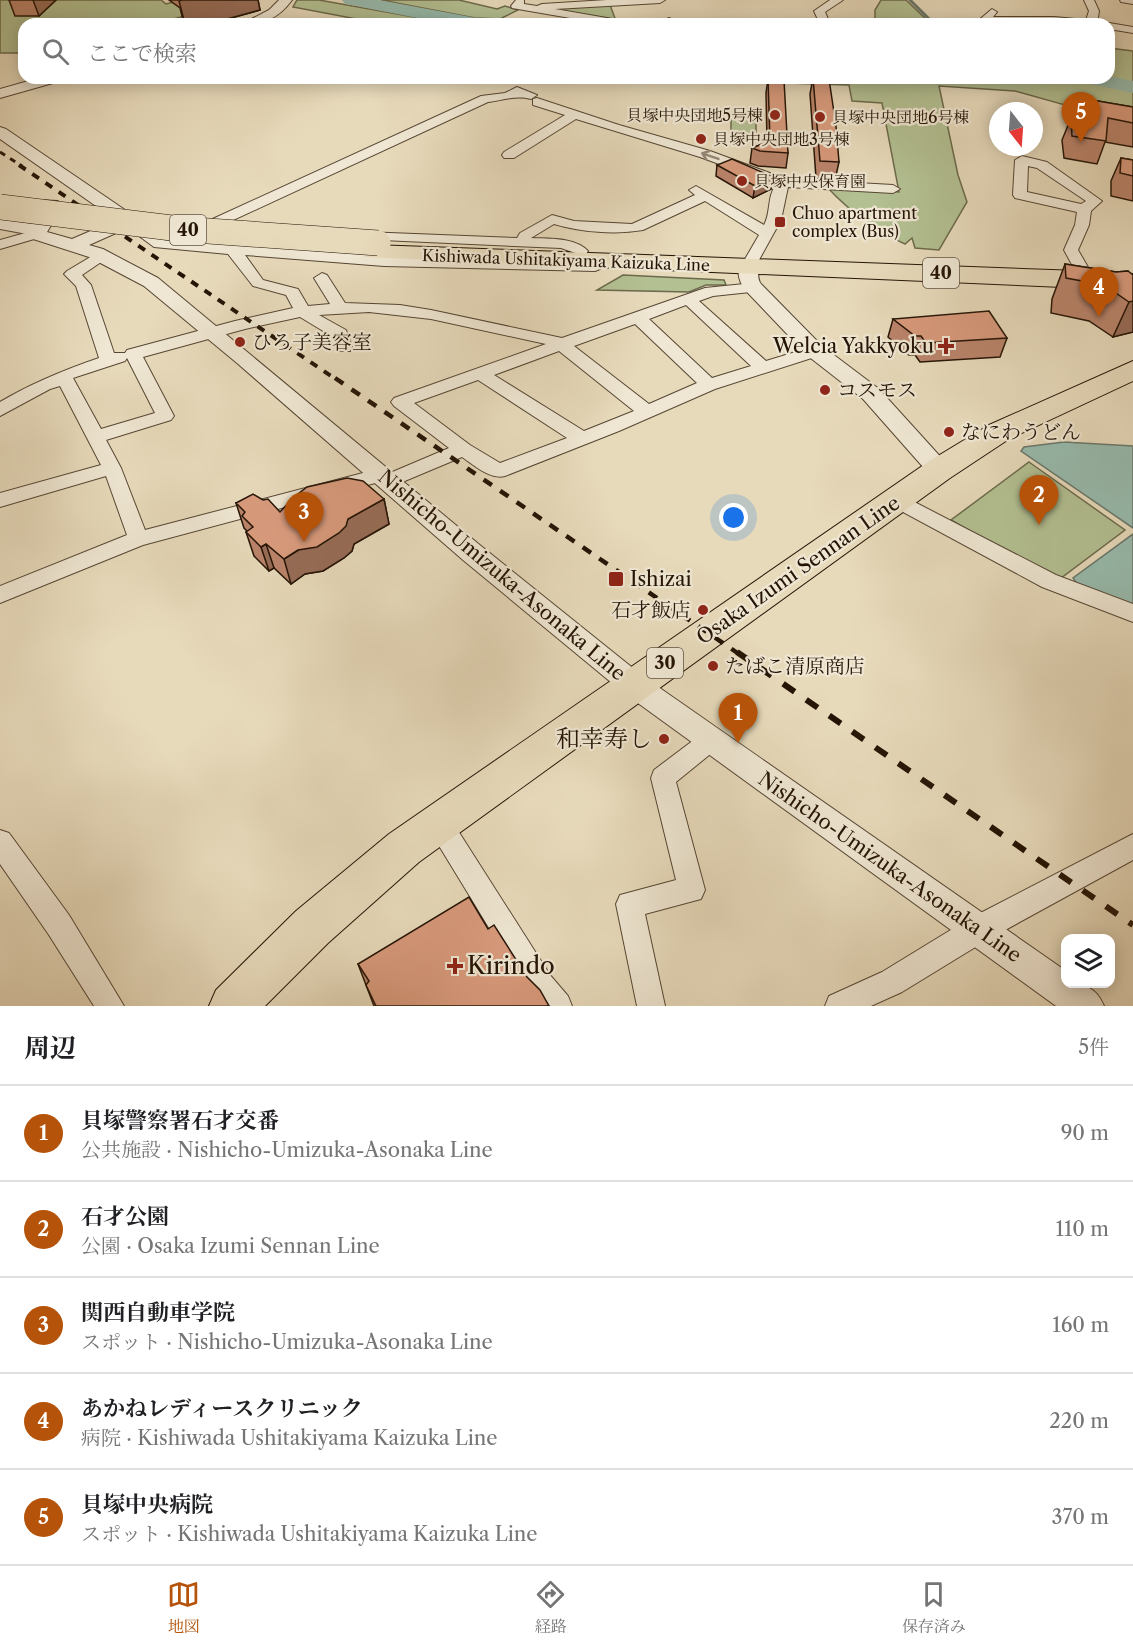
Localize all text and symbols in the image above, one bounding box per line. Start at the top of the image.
search box [18,18,1115,84]
icon: search [39,35,72,68]
text: ここで検索 [87,40,197,67]
pin: 5 [1062,92,1100,142]
north arrow [989,102,1043,156]
place label: 貝塚中央団地5号棟 [626,105,763,125]
place label: 貝塚中央団地6号棟 [832,107,969,127]
marker: 貝塚中央団地5号棟 [768,108,782,122]
marker: 貝塚中央団地6号棟 [813,110,827,124]
place label: 貝塚中央団地3号棟 [713,129,850,149]
marker: 貝塚中央団地3号棟 [694,132,708,146]
one-way arrow [701,149,719,160]
place label: 貝塚中央保育園 [754,171,866,191]
marker: 貝塚中央保育園 [735,174,749,188]
place label: Chuo apartment complex (Bus) [792,203,917,241]
road number: 40 [170,215,206,245]
marker: Chuo apartment complex (Bus) [773,215,787,229]
street label: Kishiwada Ushitakiyama Kaizuka Line [422,245,710,275]
road number: 40 [923,258,959,288]
pin: 4 [1080,268,1118,317]
place label: ひろ子美容室 [252,330,372,354]
place label: Welcia Yakkyoku [772,334,934,358]
marker: ひろ子美容室 [233,335,247,349]
marker: Welcia Yakkyoku [939,339,953,353]
place label: コスモス [837,378,917,402]
marker: コスモス [818,383,832,397]
place label: なにわうどん [961,420,1081,444]
marker: なにわうどん [942,425,956,439]
street label: Nishicho-Umizuka-Asonaka Line [373,464,631,686]
pin: 2 [1020,476,1058,525]
street label: Osaka Izumi Sennan Line [692,491,904,649]
pin: 3 [284,492,324,542]
your location [719,503,748,532]
place label: Ishizai [630,567,692,591]
marker: Ishizai [607,570,625,588]
place label: 石才飯店 [611,598,691,622]
marker: 石才飯店 [696,603,710,617]
road number: 30 [647,648,683,678]
place label: たばこ清原商店 [725,654,865,678]
marker: たばこ清原商店 [706,659,720,673]
pin: 1 [718,694,758,743]
place label: 和幸寿し [556,724,652,753]
marker: 和幸寿し [657,732,671,746]
street label: Nishicho-Umizuka-Asonaka Line [754,767,1026,967]
map controls [1061,934,1115,988]
button: layers [1061,934,1115,988]
place label: Kirindo [467,951,555,980]
marker: Kirindo [448,959,462,973]
text: 周辺 [24,1032,76,1064]
text: 5件 [1078,1035,1109,1059]
text: 貝塚警察署石才交番 [81,1107,279,1134]
text: 1 [39,1121,48,1145]
text: 90 m [1061,1121,1109,1145]
text: 公共施設 · Nishicho-Umizuka-Asonaka Line [81,1138,493,1162]
text: 石才公園 [81,1203,169,1230]
text: 2 [38,1217,49,1241]
text: 110 m [1056,1217,1109,1241]
text: 公園 · Osaka Izumi Sennan Line [81,1234,380,1258]
text: 関西自動車学院 [81,1299,235,1326]
text: 3 [38,1313,49,1337]
text: 160 m [1052,1313,1109,1337]
text: スポット · Nishicho-Umizuka-Asonaka Line [81,1330,493,1354]
text: あかねレディースクリニック [81,1395,363,1422]
text: 4 [38,1409,49,1433]
text: 220 m [1049,1409,1109,1433]
text: 病院 · Kishiwada Ushitakiyama Kaizuka Line [81,1426,498,1450]
text: 貝塚中央病院 [81,1491,213,1518]
text: 5 [38,1505,49,1529]
text: 370 m [1052,1505,1109,1529]
text: スポット · Kishiwada Ushitakiyama Kaizuka Line [81,1522,538,1546]
tab: 地図 [167,1578,200,1637]
tab: 経路 [534,1578,567,1637]
tab: 保存済み [902,1578,966,1637]

